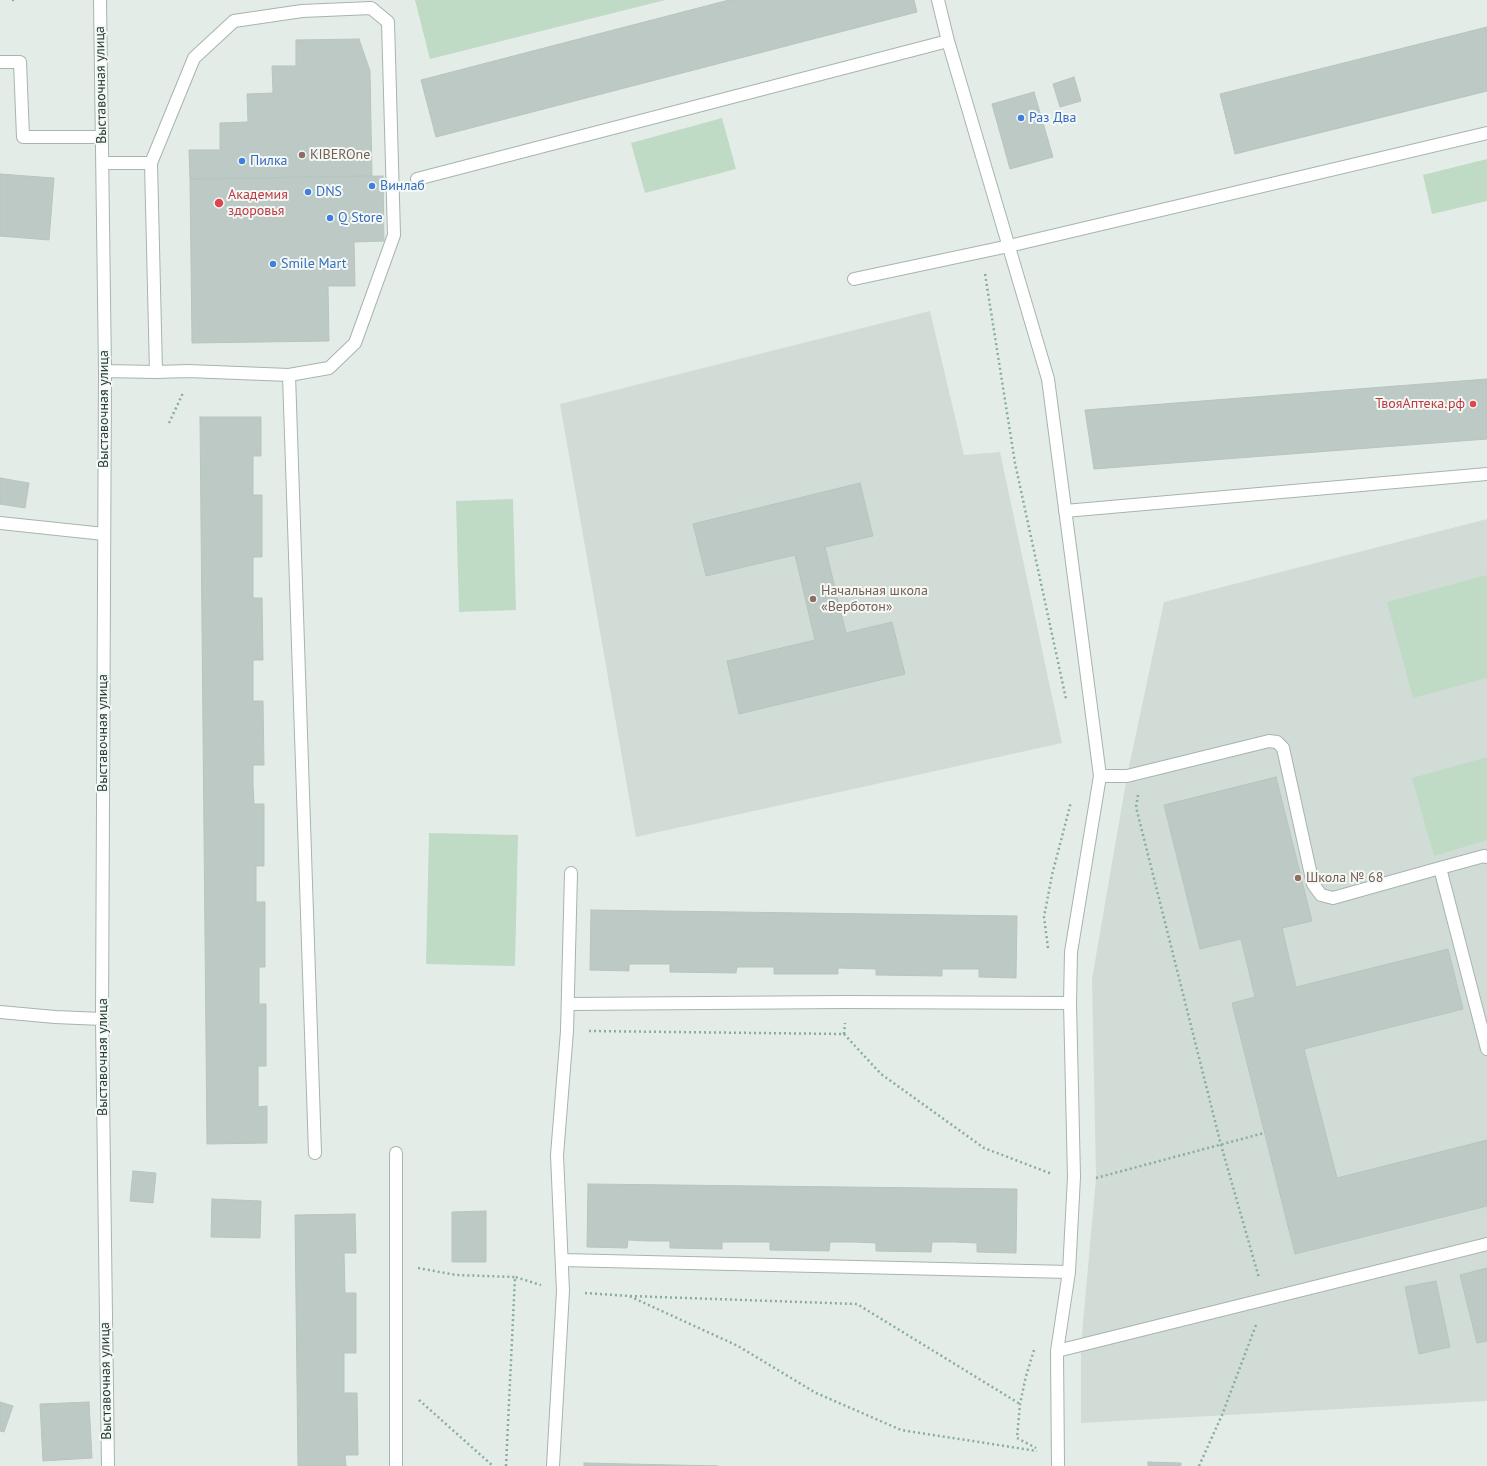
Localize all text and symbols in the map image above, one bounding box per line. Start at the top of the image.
street label: Выставочная улица [92,26,110,144]
place label: Раз Два [1029,110,1077,126]
marker: Раз Два [1016,113,1026,123]
place label: KIBEROne [310,147,370,163]
marker: KIBEROne [297,150,307,160]
place label: Пилка [250,153,288,169]
marker: Пилка [237,156,247,166]
place label: Винлаб [380,178,425,194]
marker: Винлаб [367,181,377,191]
place label: DNS [316,184,342,200]
place label: Академия здоровья [228,187,288,220]
marker: DNS [303,187,313,197]
marker: Академия здоровья [213,197,225,209]
place label: Q Store [338,210,383,226]
marker: Q Store [325,213,335,223]
place label: Smile Mart [281,256,346,272]
marker: Smile Mart [268,259,278,269]
street label: Выставочная улица [96,350,112,468]
place label: ТвояАптека.рф [1375,396,1465,412]
marker: ТвояАптека.рф [1468,399,1478,409]
place label: Начальная школа «Верботон» [821,583,928,616]
marker: Начальная школа «Верботон» [808,594,818,604]
street label: Выставочная улица [95,674,111,792]
place label: Школа № 68 [1306,870,1383,886]
marker: Школа № 68 [1293,873,1303,883]
street label: Выставочная улица [95,998,111,1116]
street label: Выставочная улица [97,1322,115,1440]

